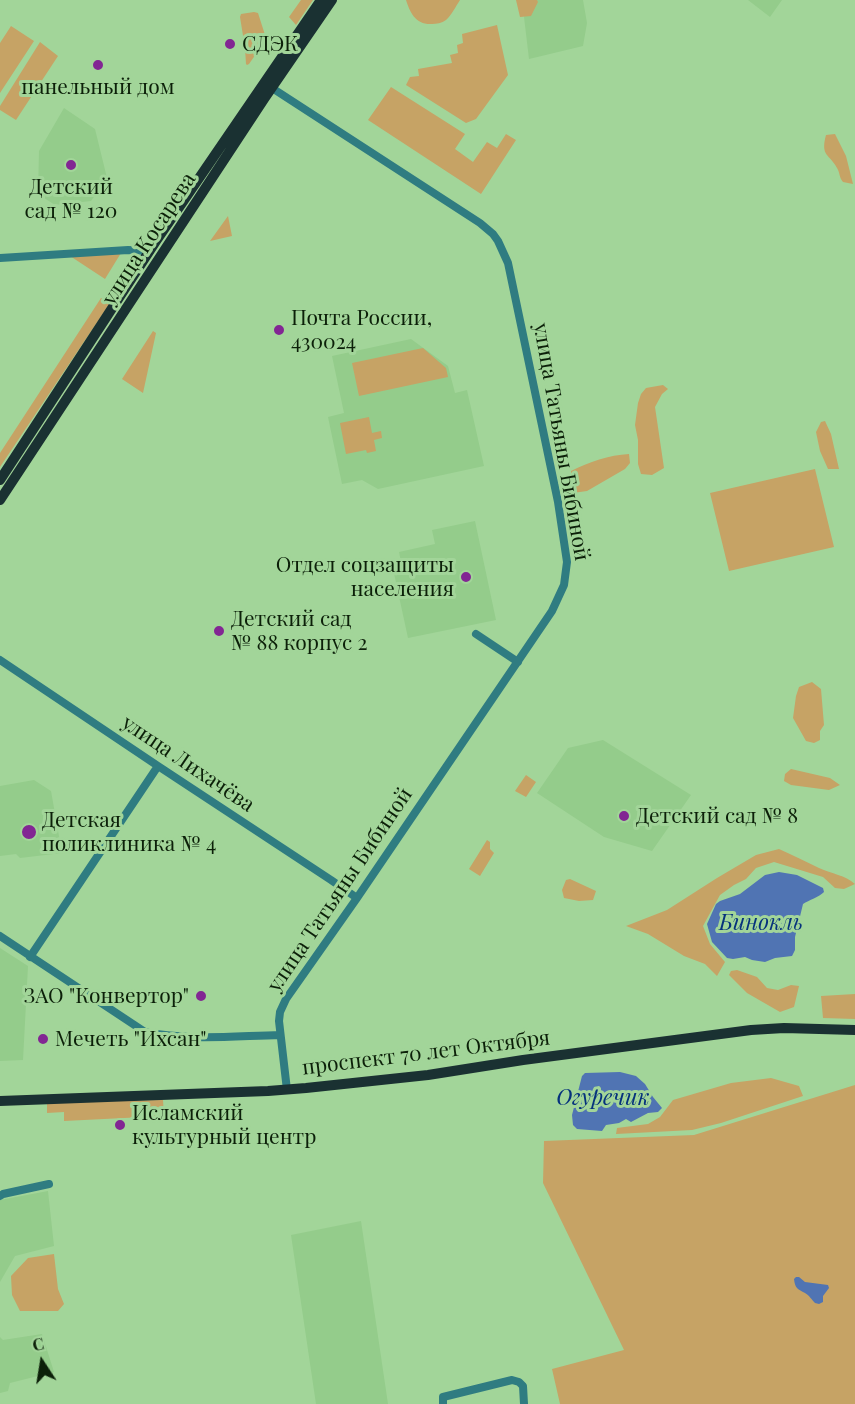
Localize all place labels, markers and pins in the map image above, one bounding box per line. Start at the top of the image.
place label: СДЭК [242,31,298,57]
marker: СДЭК [223,37,237,51]
marker: панельный дом [91,58,105,72]
place label: панельный дом [21,74,175,100]
marker: Детский сад № 120 [64,158,78,172]
place label: Детский сад № 120 [25,174,117,224]
place label: Почта России, 430024 [291,305,432,355]
marker: Почта России, 430024 [272,323,286,337]
place label: Отдел соцзащиты населения [276,552,454,602]
marker: Отдел соцзащиты населения [459,570,473,584]
place label: Детский сад № 88 корпус 2 [231,606,368,656]
marker: Детский сад № 88 корпус 2 [212,624,226,638]
place label: Детский сад № 8 [636,803,798,829]
place label: Детская поликлиника № 4 [42,807,216,857]
marker: Детский сад № 8 [617,809,631,823]
marker: Детская поликлиника № 4 [20,823,38,841]
place label: ЗАО "Конвертор" [24,983,189,1009]
marker: ЗАО "Конвертор" [194,989,208,1003]
place label: Мечеть "Ихсан" [55,1026,207,1052]
marker: Мечеть "Ихсан" [36,1032,50,1046]
place label: Исламский культурный центр [132,1100,316,1150]
marker: Исламский культурный центр [113,1118,127,1132]

